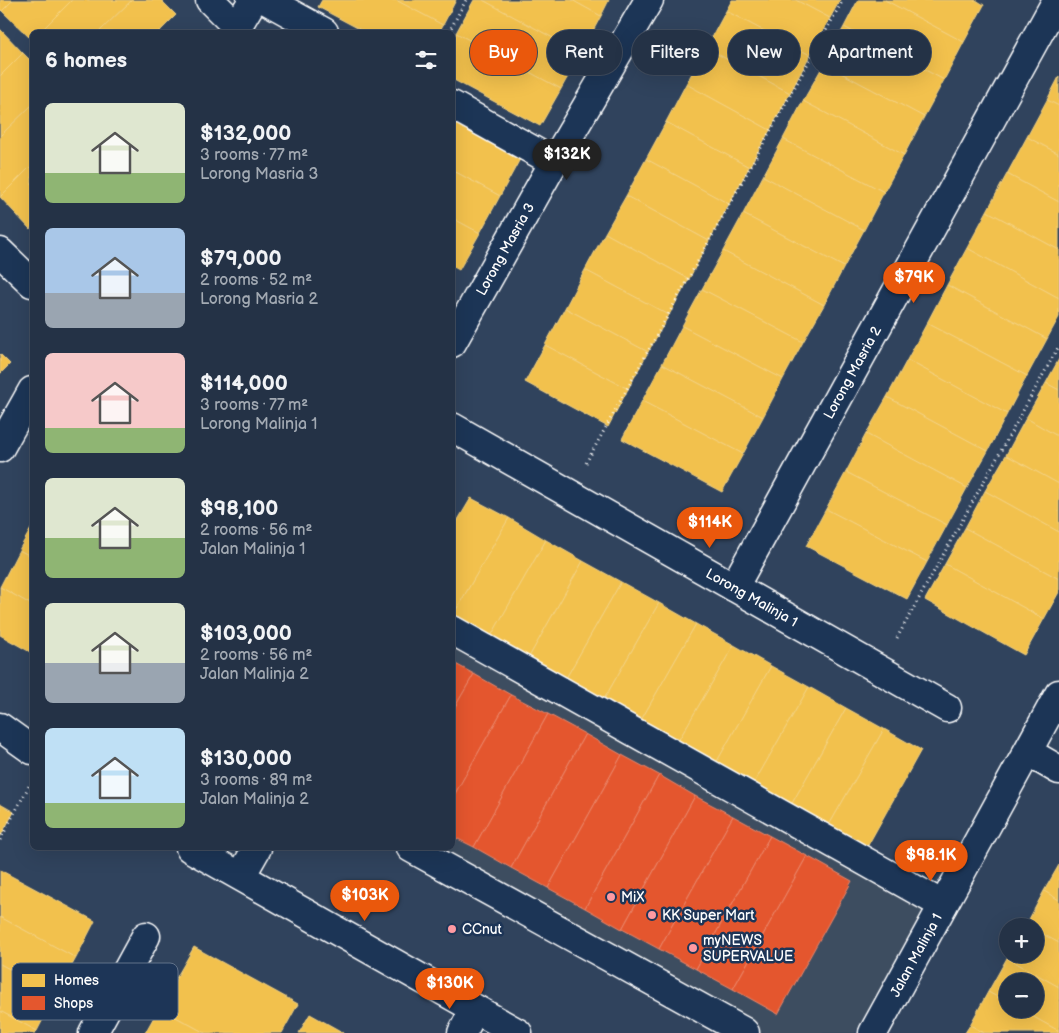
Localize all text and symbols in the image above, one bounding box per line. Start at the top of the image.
chip: Buy [470,30,537,75]
chip: Rent [547,30,622,75]
chip: Filters [632,30,718,75]
chip: New [728,30,800,75]
chip: Apartment [810,30,931,75]
icon: filters [412,46,440,74]
text: 6 homes [45,48,127,73]
text: $132,000 [200,121,291,146]
icon: home [85,123,145,183]
pin: $132K [532,138,602,181]
text: $132K [543,145,591,164]
text: 3 rooms · 77 m² [200,146,308,165]
text: Lorong Masria 3 [200,165,318,184]
street label: Lorong Masria 3 [472,200,538,298]
text: $79,000 [200,246,282,271]
icon: home [85,248,145,308]
pin: $79K [884,262,944,304]
text: $79K [894,268,934,287]
text: 2 rooms · 52 m² [200,271,312,290]
text: Lorong Masria 2 [200,290,318,309]
street label: Lorong Masria 2 [820,322,885,422]
text: $114,000 [200,371,288,396]
icon: home [85,373,145,433]
text: 3 rooms · 77 m² [200,396,308,415]
text: Lorong Malinja 1 [200,415,318,434]
text: $98,100 [200,496,278,521]
icon: home [85,498,145,558]
pin: $114K [675,506,745,549]
text: $114K [688,513,732,532]
text: 2 rooms · 56 m² [200,521,312,540]
text: Jalan Malinja 1 [200,540,306,559]
street label: Lorong Malinja 1 [703,565,801,630]
text: $103,000 [200,621,292,646]
icon: home [85,623,145,683]
text: 2 rooms · 56 m² [200,646,312,665]
text: Jalan Malinja 2 [200,665,309,684]
text: $130,000 [200,746,292,771]
icon: home [85,748,145,808]
text: 3 rooms · 89 m² [200,771,312,790]
text: Jalan Malinja 2 [200,790,309,809]
pin: $98.1K [890,840,972,882]
text: $98.1K [906,846,956,865]
pin: $103K [330,880,400,922]
text: $103K [341,886,389,905]
place label: MiX [621,889,644,906]
marker: MiX [605,891,617,903]
place label: KK Super Mart [662,907,755,924]
marker: KK Super Mart [646,909,658,921]
street label: Jalan Malinja 1 [886,910,945,1000]
map controls [999,918,1044,1018]
button: + [999,918,1044,963]
place label: CCnut [462,921,503,938]
marker: CCnut [446,923,458,935]
place label: myNEWS SUPERVALUE [703,932,793,965]
marker: myNEWS SUPERVALUE [687,942,699,954]
legend [12,963,178,1020]
pin: $130K [415,968,485,1010]
text: Homes [54,972,99,989]
button: − [999,973,1044,1018]
text: $130K [426,974,474,993]
text: Shops [54,995,93,1012]

